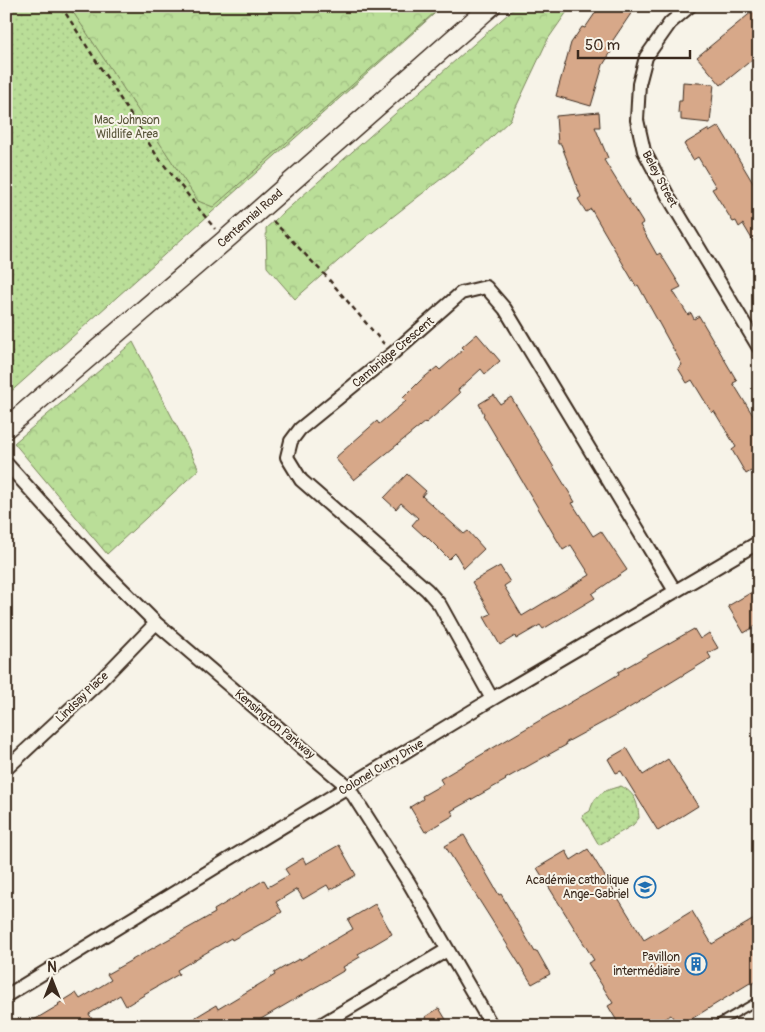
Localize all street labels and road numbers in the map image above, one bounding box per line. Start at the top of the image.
street label: Beley Street [638,148,681,210]
street label: Centennial Road [215,186,286,251]
street label: Cambridge Crescent [349,314,437,391]
street label: Lindsay Place [53,669,112,726]
street label: Kensington Parkway [232,686,318,762]
street label: Colonel Curry Drive [336,736,427,799]

